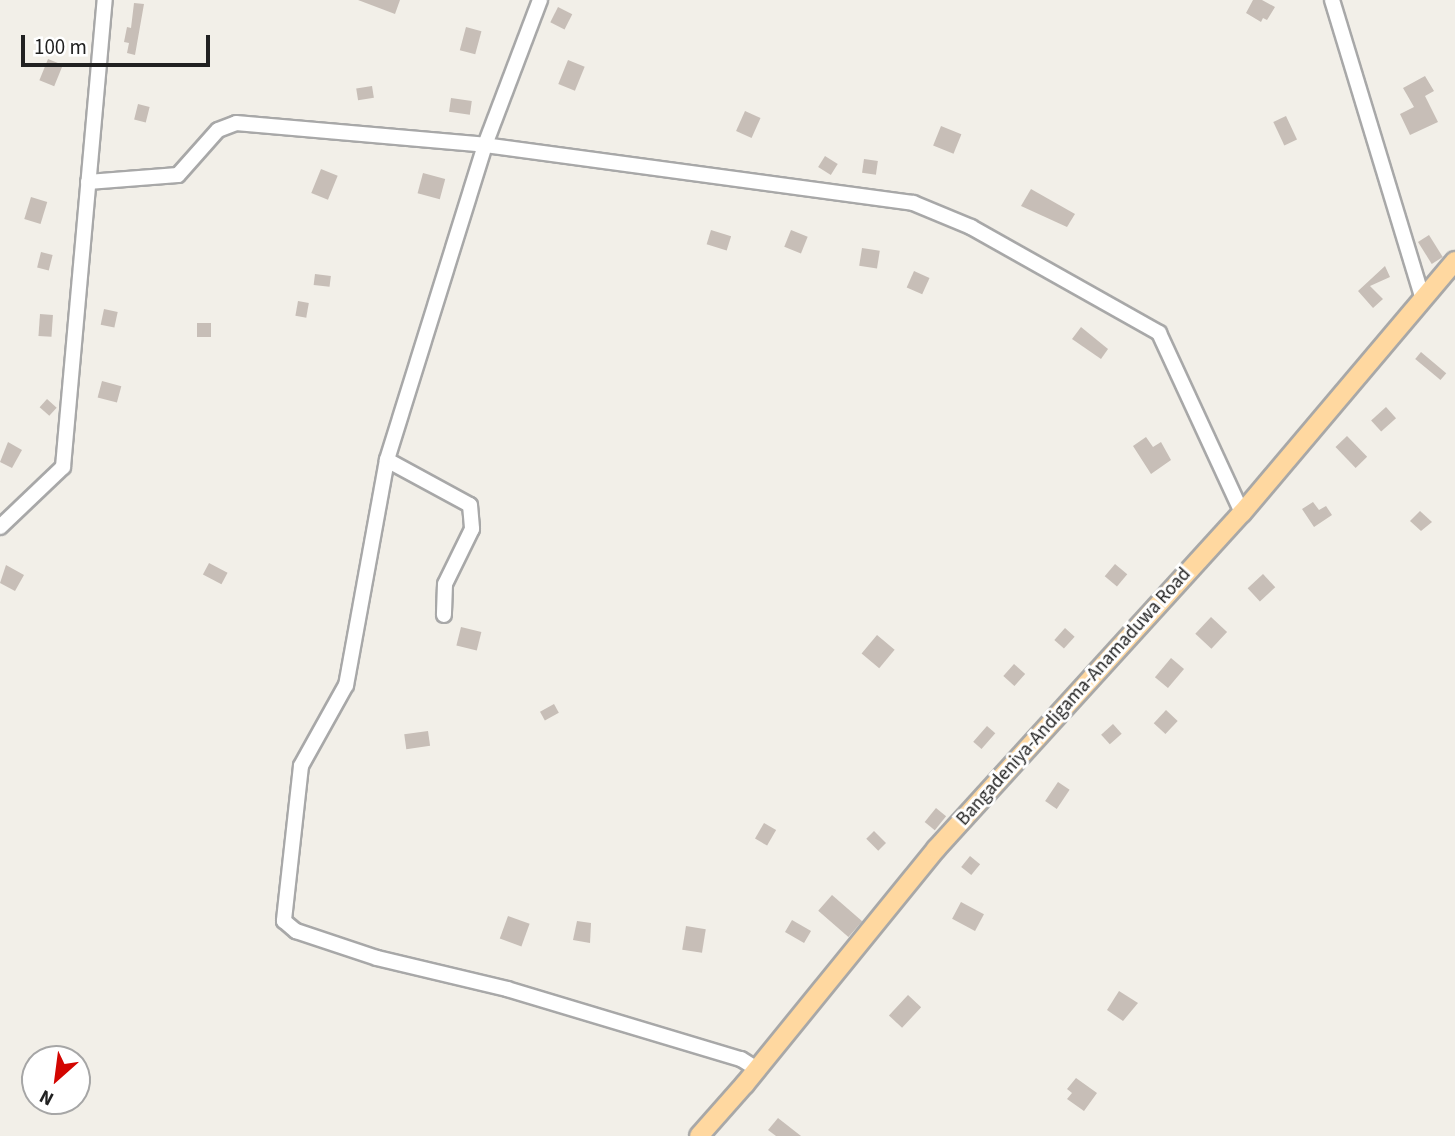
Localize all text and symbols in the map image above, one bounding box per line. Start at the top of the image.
scale bar [24,21,214,65]
text: 100 m [34,32,87,62]
street label: Bangadeniya-Andigama-Anamaduwa Road [952,563,1196,831]
north arrow [21,1045,91,1115]
text: N [35,1082,59,1112]

